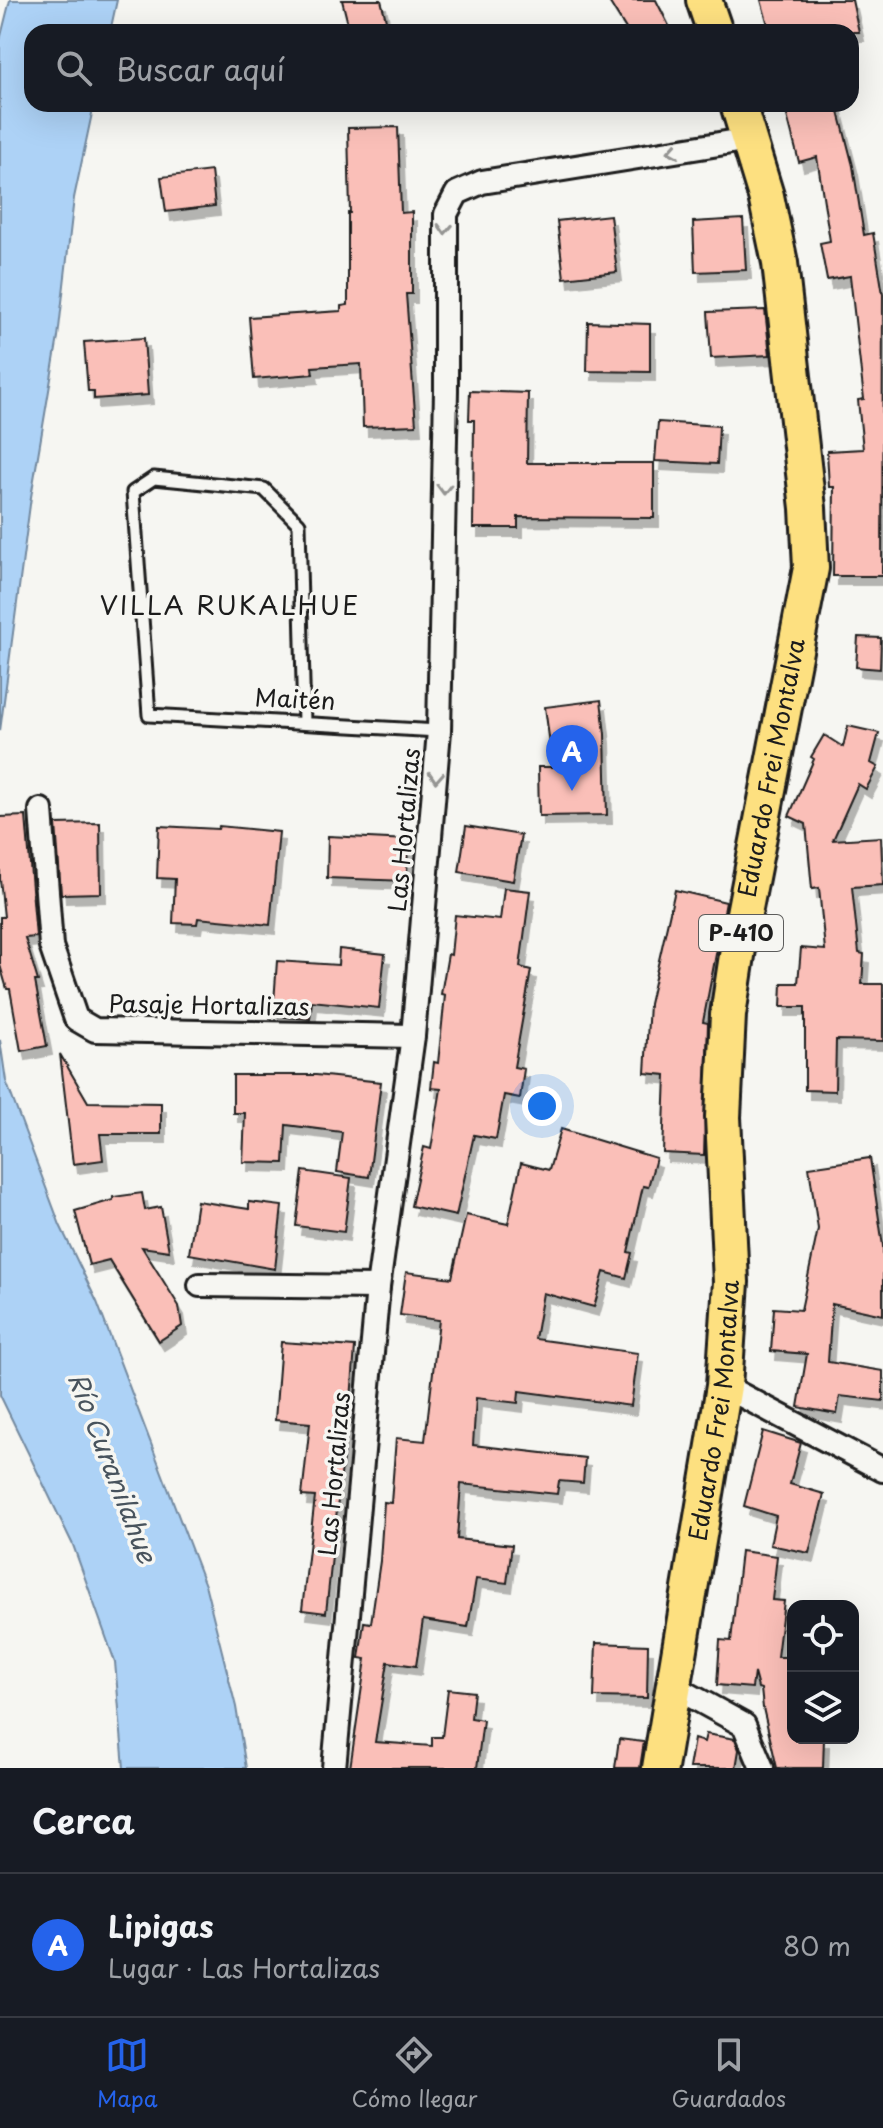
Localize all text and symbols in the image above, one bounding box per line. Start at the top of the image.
search box [24,24,859,112]
icon: search [52,46,96,90]
text: Buscar aquí [116,46,285,91]
one-way arrow [666,142,680,159]
one-way arrow [437,223,454,236]
one-way arrow [435,483,453,496]
district label: VILLA RUKALHUE [100,585,360,624]
street label: Eduardo Frei Montalva [728,635,813,900]
street label: Maitén [254,678,336,718]
pin: A [546,725,598,791]
street label: Las Hortalizas [378,746,428,913]
one-way arrow [428,771,445,784]
road number: P-410 [699,915,783,951]
street label: Pasaje Hortalizas [108,984,310,1024]
your location [522,1086,562,1126]
street label: Eduardo Frei Montalva [678,1279,747,1543]
water label: Río Curanilahue [59,1366,168,1570]
street label: Las Hortalizas [308,1390,358,1557]
map controls [787,1600,859,1744]
button: locate [787,1600,859,1672]
button: layers [787,1672,859,1744]
text: Cerca [32,1794,135,1846]
text: Lipigas [108,1903,213,1948]
text: A [48,1926,68,1965]
text: 80 m [783,1926,851,1965]
text: Lugar · Las Hortalizas [108,1948,380,1987]
tab: Mapa [97,2033,158,2114]
tab: Cómo llegar [352,2033,477,2114]
tab: Guardados [671,2033,786,2114]

